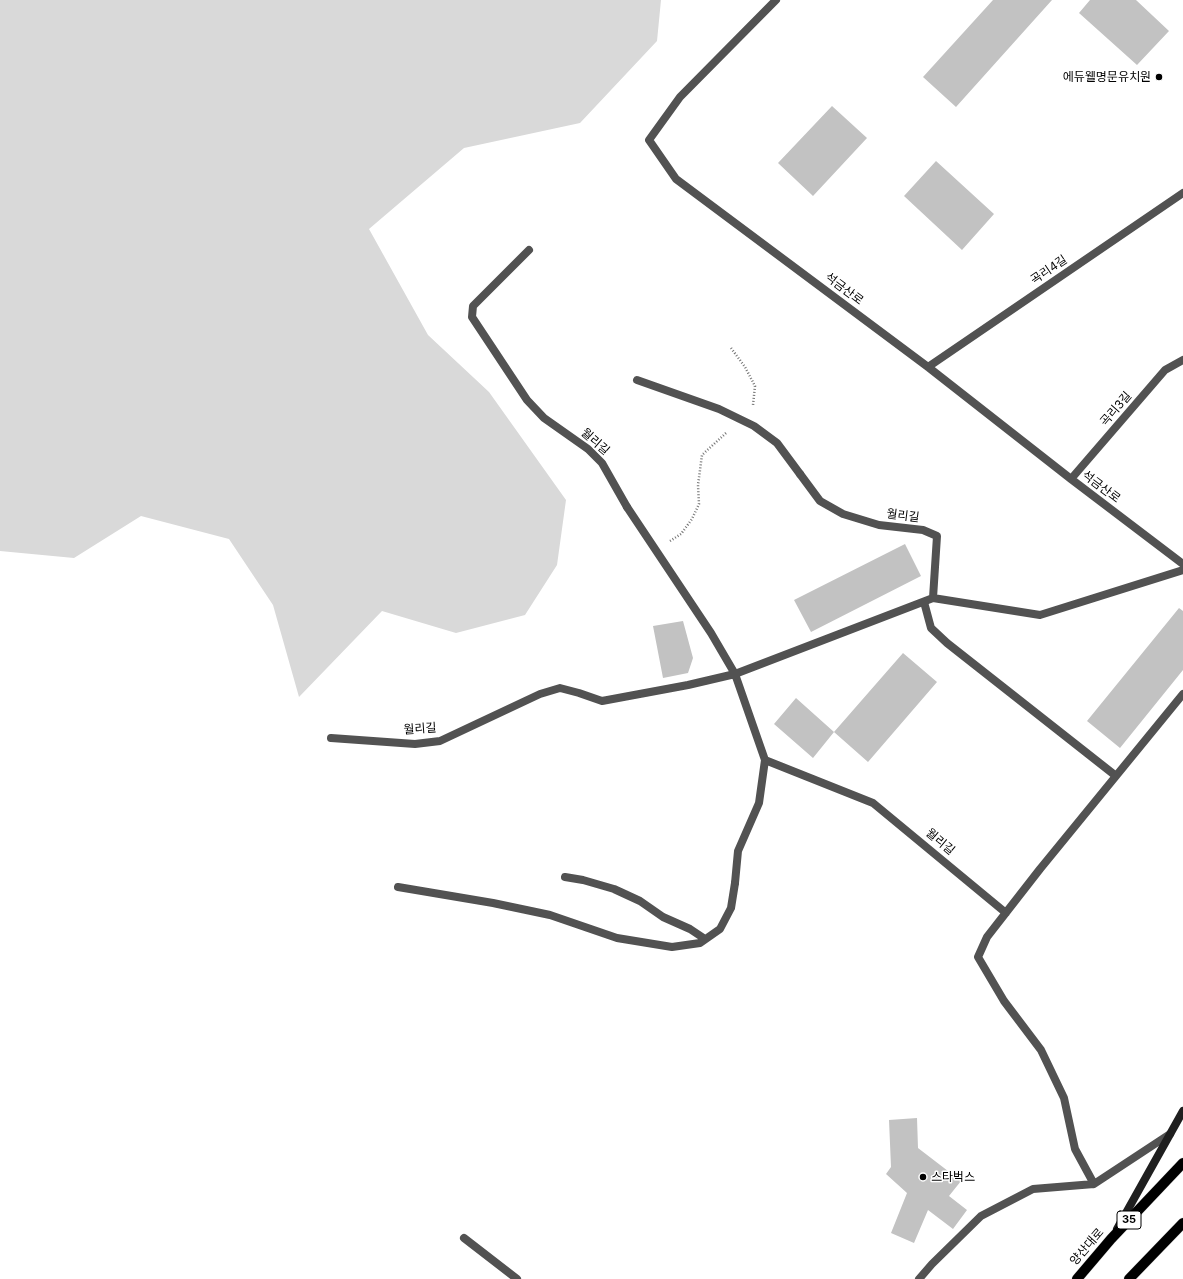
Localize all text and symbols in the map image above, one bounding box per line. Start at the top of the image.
place label: 에듀웰명문유치원 [1063,70,1151,84]
marker: 에듀웰명문유치원 [1154,72,1164,82]
street label: 곡리4길 [1028,253,1070,287]
street label: 석금산로 [822,270,866,308]
street label: 곡리3길 [1097,389,1135,429]
street label: 월리길 [578,426,612,458]
street label: 석금산로 [1079,468,1123,506]
street label: 월리길 [886,507,920,525]
street label: 월리길 [403,721,437,737]
street label: 월리길 [923,826,957,858]
place label: 스타벅스 [931,1170,975,1184]
marker: 스타벅스 [918,1172,928,1182]
road number: 35 [1117,1211,1141,1229]
street label: 양산대로 [1067,1226,1107,1268]

